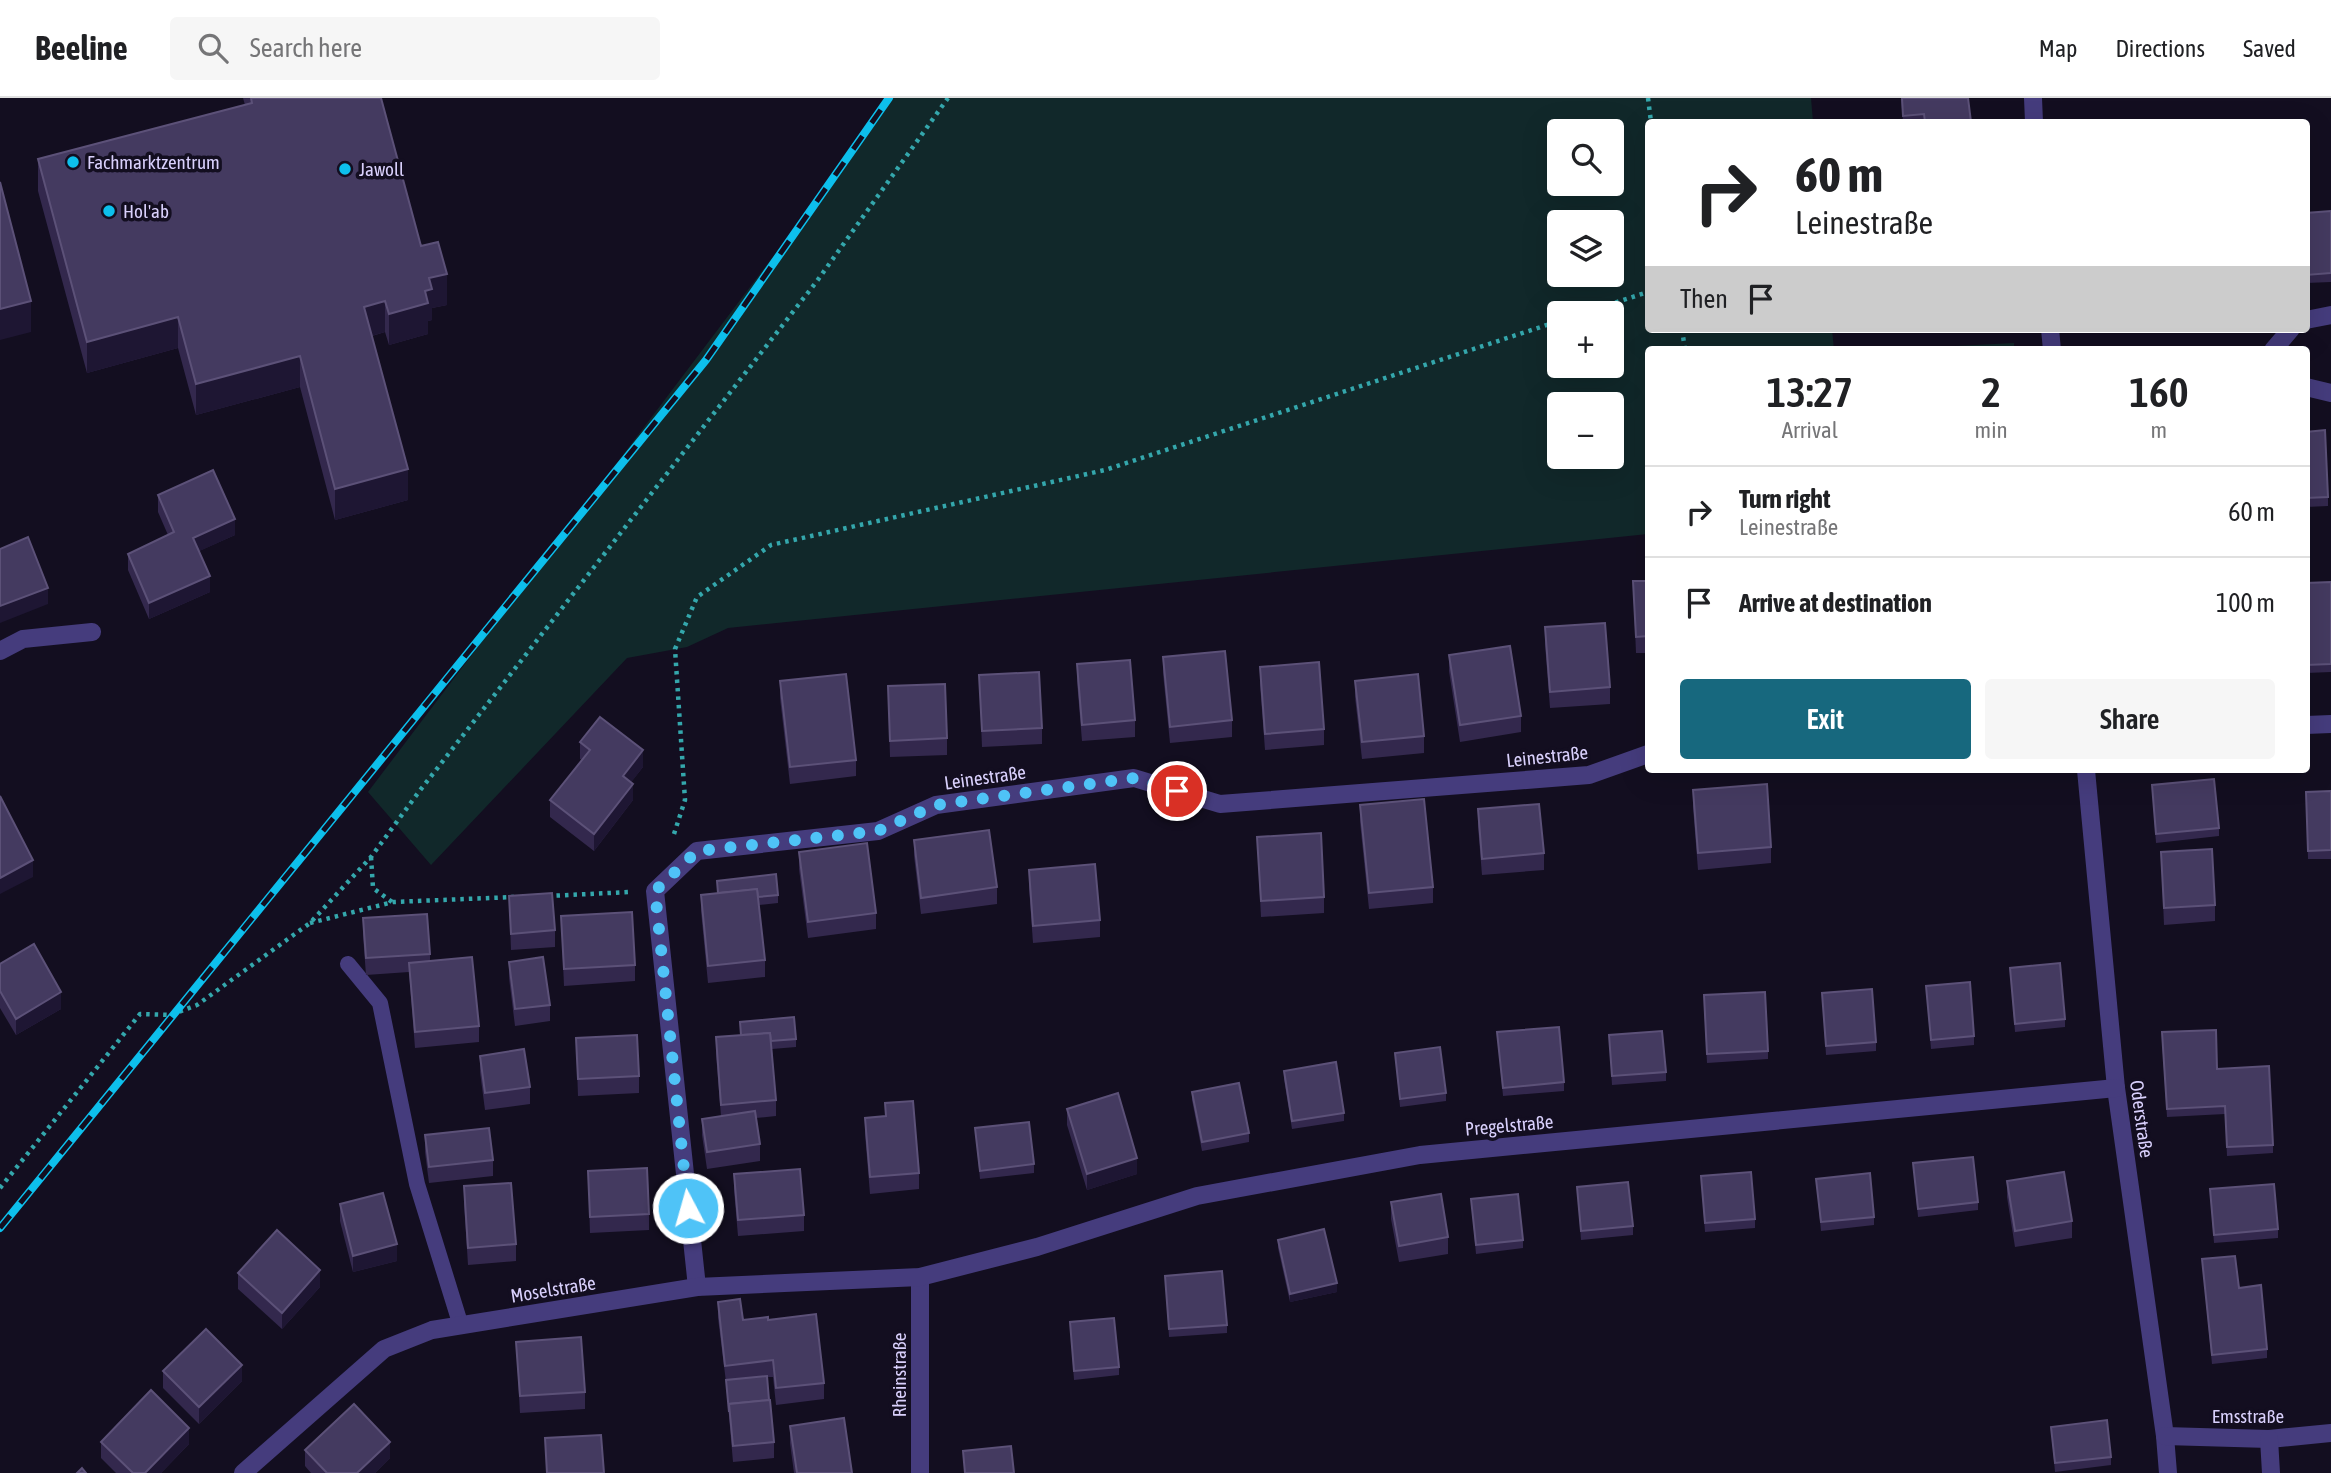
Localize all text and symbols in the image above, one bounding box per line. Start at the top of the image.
search box [170,17,660,80]
text: Beeline [35,29,128,67]
icon: search [194,29,232,67]
text: Search here [250,33,362,63]
text: Map [2039,35,2077,62]
text: Directions [2115,35,2205,62]
text: Saved [2243,35,2296,62]
map controls [1547,119,1624,469]
button: search [1547,119,1624,196]
text: 60 m [1795,146,1883,202]
icon: right [1680,147,1771,238]
place label: Fachmarktzentrum [87,151,220,173]
marker: Fachmarktzentrum [65,154,81,170]
place label: Jawoll [359,158,404,180]
marker: Jawoll [337,161,353,177]
place label: Hol'ab [123,200,169,222]
marker: Hol'ab [101,203,117,219]
text: Leinestraße [1795,204,1933,241]
button: layers [1547,210,1624,287]
icon: arrive [1742,280,1780,318]
text: Then [1680,284,1728,314]
button: + [1547,301,1624,378]
text: 13:27 [1767,368,1853,416]
text: 2 [1981,368,2001,416]
text: 160 [2129,368,2188,416]
button: − [1547,392,1624,469]
text: Arrival [1782,417,1838,443]
text: min [1975,417,2008,443]
text: m [2151,417,2167,443]
text: Turn right [1739,484,1830,514]
icon: right [1680,493,1718,531]
text: 60 m [2228,497,2275,527]
text: Leinestraße [1739,514,1838,540]
icon: arrive [1680,584,1718,622]
text: Arrive at destination [1739,588,1932,618]
text: 100 m [2216,588,2275,618]
button: Exit [1680,679,1971,759]
button: Share [1985,679,2275,759]
street label: Leinestraße [1505,741,1589,771]
street label: Leinestraße [943,760,1027,794]
pin [1147,761,1207,821]
icon: arrive [1158,772,1196,810]
street label: Oderstraße [2126,1079,2158,1159]
street label: Pregelstraße [1464,1110,1554,1140]
position arrow [651,1171,725,1245]
street label: Moselstraße [509,1271,597,1307]
street label: Rheinstraße [888,1333,910,1417]
street label: Emsstraße [2212,1405,2284,1427]

